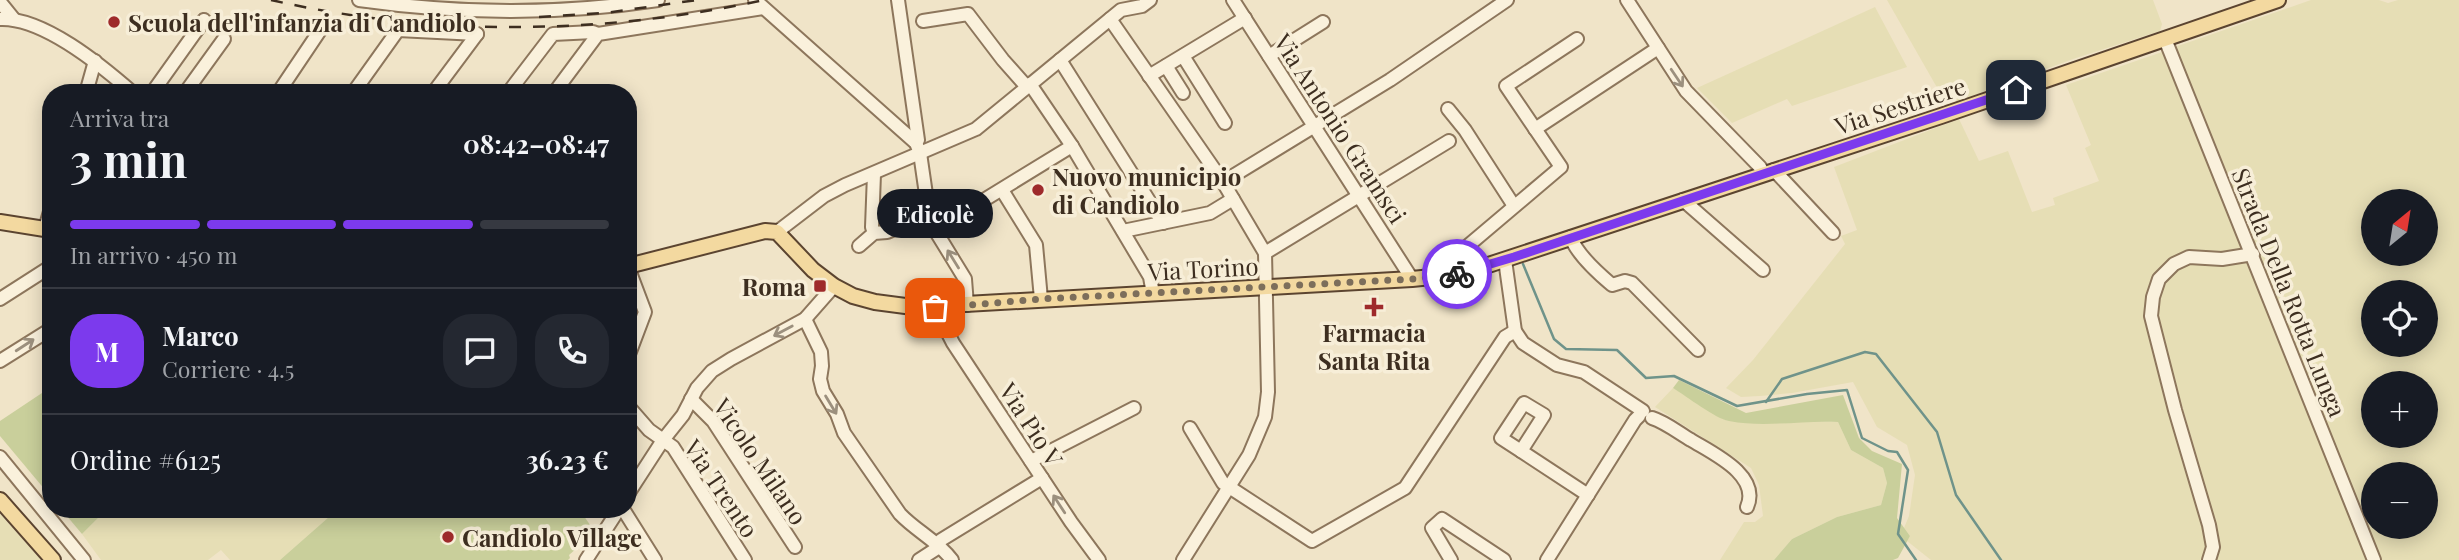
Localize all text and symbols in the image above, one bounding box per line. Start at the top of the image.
place label: Scuola dell'infanzia di Candiolo [128,6,476,38]
marker: Scuola dell'infanzia di Candiolo [106,14,122,30]
street label: Via Antonio Gramsci [1267,26,1414,229]
pin [1986,60,2046,120]
one-way arrow [1670,68,1685,87]
street label: Via Sestriere [1830,69,1969,141]
icon: home [1997,71,2035,109]
text: Arriva tra [70,102,169,133]
text: 08:42–08:47 [463,126,609,161]
text: 3 min [70,128,187,190]
place label: Nuovo municipio di Candiolo [1052,160,1241,220]
street label: Strada Della Rotta Lunga [2225,163,2355,421]
marker: Nuovo municipio di Candiolo [1030,182,1046,198]
callout: Edicolè [877,189,993,238]
north arrow [2361,189,2438,266]
map controls [2361,189,2438,539]
text: Edicolè [896,198,974,229]
text: In arrivo · 450 m [70,239,237,270]
courier [1422,239,1492,309]
one-way arrow [946,249,960,269]
street label: Via Torino [1146,249,1259,287]
icon: bike [1438,255,1476,293]
place label: Roma [742,270,807,302]
marker: Roma [812,278,828,294]
pin [905,278,965,338]
button: locate [2361,280,2438,357]
icon: bag [916,289,954,327]
marker: Farmacia Santa Rita [1366,299,1382,315]
button: chat [443,314,517,388]
button: phone [535,314,609,388]
place label: Farmacia Santa Rita [1318,316,1431,376]
text: Marco [162,318,239,353]
one-way arrow [774,324,794,338]
text: M [95,334,119,369]
one-way arrow [15,338,35,352]
text: Corriere · 4.5 [162,353,294,384]
button: + [2361,371,2438,448]
street label: Via Pio V [993,375,1071,473]
street label: Vicolo Milano [706,391,815,530]
one-way arrow [824,394,838,414]
street label: Via Trento [677,432,767,543]
text: Ordine #6125 [70,442,221,477]
text: 36.23 € [526,442,609,477]
button: − [2361,462,2438,539]
one-way arrow [1052,495,1066,515]
place label: Candiolo Village [462,521,642,553]
marker: Candiolo Village [440,529,456,545]

